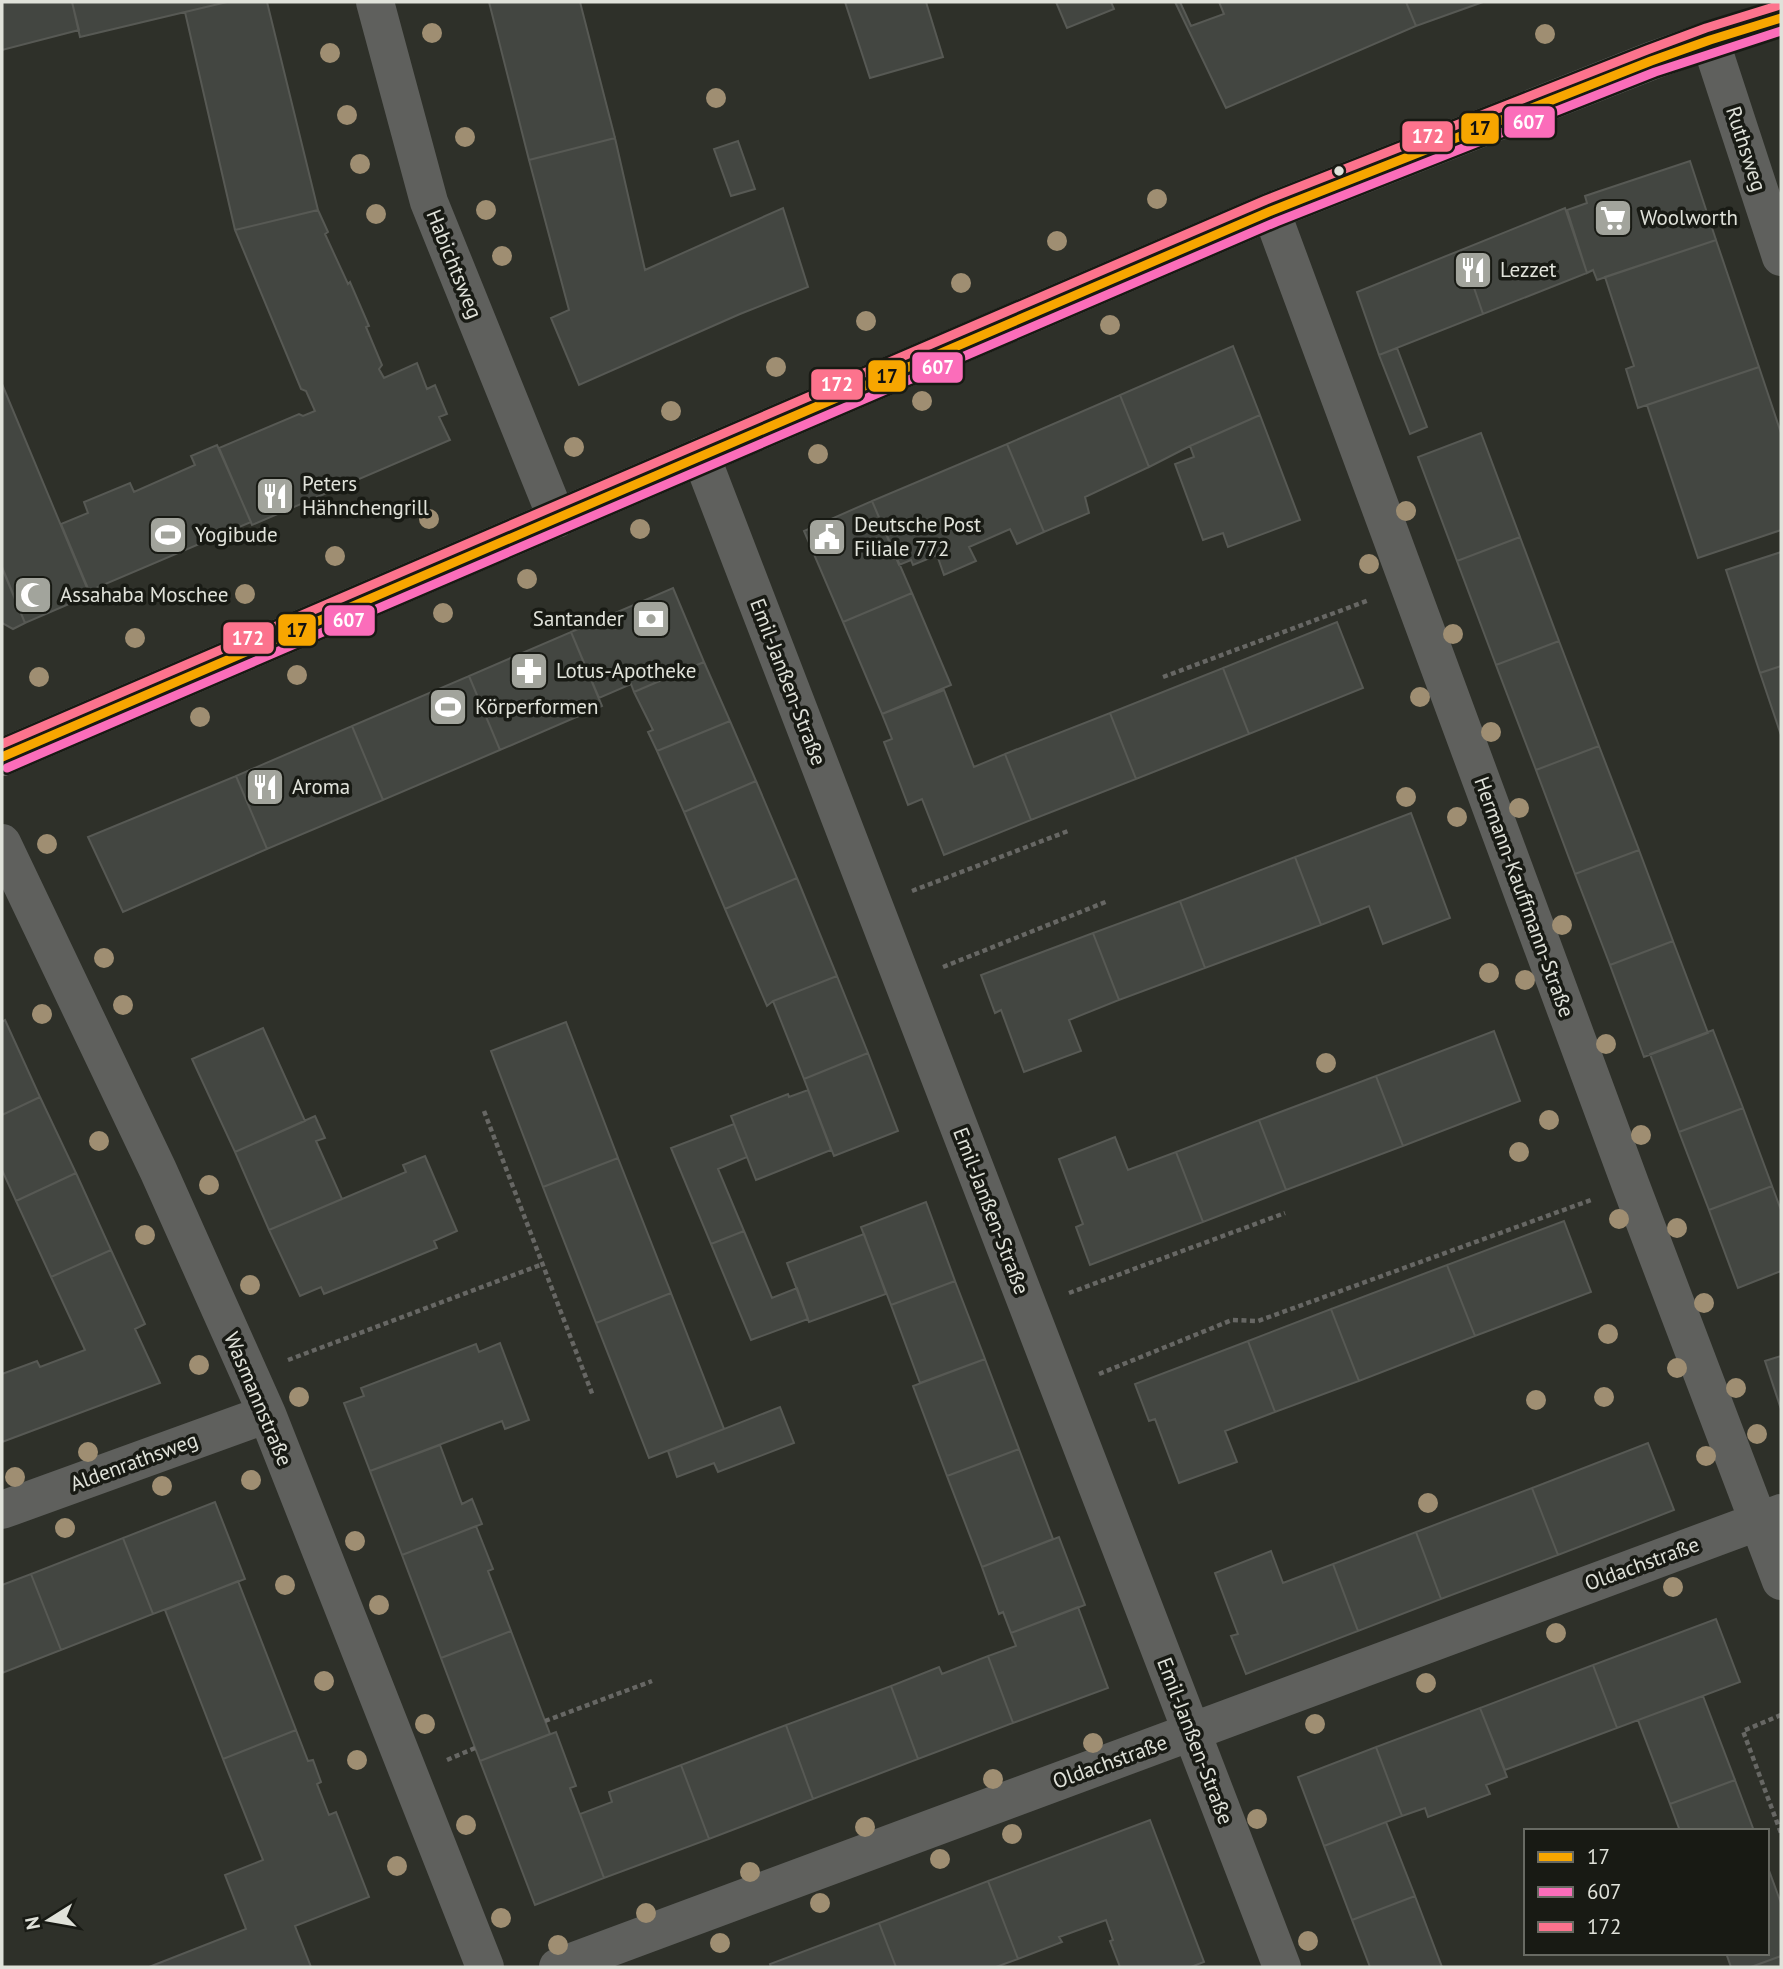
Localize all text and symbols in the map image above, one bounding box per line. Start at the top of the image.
street label: Ruthsweg [1720,103,1773,195]
line badge: 607 [1503,105,1556,139]
text: 607 [1513,110,1545,134]
line badge: 17 [1460,112,1500,145]
text: 17 [1469,116,1491,140]
line badge: 172 [1401,120,1454,153]
text: 172 [1412,124,1444,148]
unlabelled marker [1332,164,1346,178]
supermarket icon: Woolworth [1592,197,1634,239]
place label: Woolworth [1640,204,1738,231]
street label: Habichtsweg [420,205,489,322]
restaurant icon: Lezzet [1452,249,1494,291]
place label: Lezzet [1500,256,1556,283]
line badge: 607 [911,351,964,384]
text: 607 [922,355,954,379]
line badge: 17 [867,359,907,393]
text: 17 [876,364,898,388]
line badge: 172 [810,368,864,401]
text: 172 [821,372,853,396]
place label: Peters Hähnchengrill [302,470,429,521]
restaurant icon: Peters Hähnchengrill [254,475,296,517]
place label: Deutsche Post Filiale 772 [854,511,981,562]
sports icon: Yogibude [147,514,189,556]
public building icon: Deutsche Post Filiale 772 [806,516,848,558]
place label: Yogibude [195,521,278,548]
mosque icon: Assahaba Moschee [12,574,54,616]
place label: Assahaba Moschee [60,581,228,608]
street label: Emil-Janßen-Straße [744,594,833,769]
bank icon: Santander [630,598,672,640]
line badge: 607 [323,604,376,637]
place label: Santander [533,605,624,632]
text: 607 [333,608,365,632]
line badge: 17 [277,613,317,647]
text: 17 [286,618,308,642]
line badge: 172 [222,621,275,655]
text: 172 [232,626,264,650]
pharmacy icon: Lotus-Apotheke [508,650,550,692]
place label: Lotus-Apotheke [556,657,696,684]
sports icon: Körperformen [427,686,469,728]
place label: Körperformen [475,693,598,720]
restaurant icon: Aroma [244,766,286,808]
place label: Aroma [292,773,350,800]
street label: Hermann-Kauffmann-Straße [1468,773,1581,1021]
street label: Emil-Janßen-Straße [947,1123,1036,1298]
street label: Wasmannstraße [218,1328,299,1470]
street label: Aldenrathsweg [66,1426,201,1497]
street label: Oldachstraße [1581,1530,1703,1597]
street label: Emil-Janßen-Straße [1151,1653,1240,1828]
street label: Oldachstraße [1049,1728,1171,1795]
legend [1524,1829,1769,1955]
text: 17 [1587,1843,1610,1870]
text: 607 [1587,1878,1621,1905]
north arrow [14,1885,84,1955]
text: 172 [1587,1913,1621,1940]
text: N [19,1915,45,1932]

